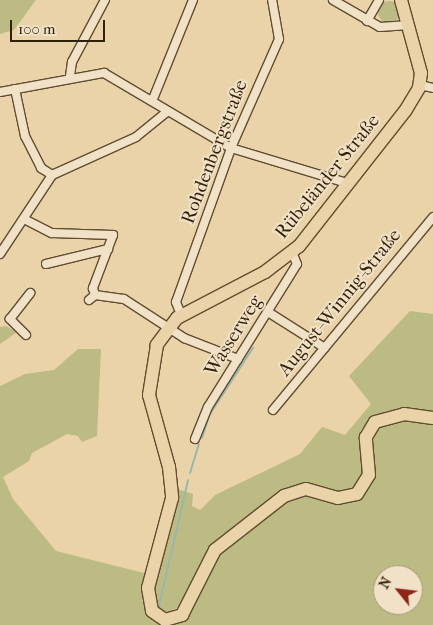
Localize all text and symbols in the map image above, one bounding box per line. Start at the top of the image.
scale bar [12,10,108,42]
text: 100 m [18,20,56,38]
street label: Rohdenbergstraße [177,77,253,227]
street label: Rübeländer Straße [271,110,385,244]
street label: August-Winnig-Straße [274,225,406,381]
street label: Wasserweg [200,291,268,381]
north arrow [373,565,423,615]
text: N [375,574,395,592]

